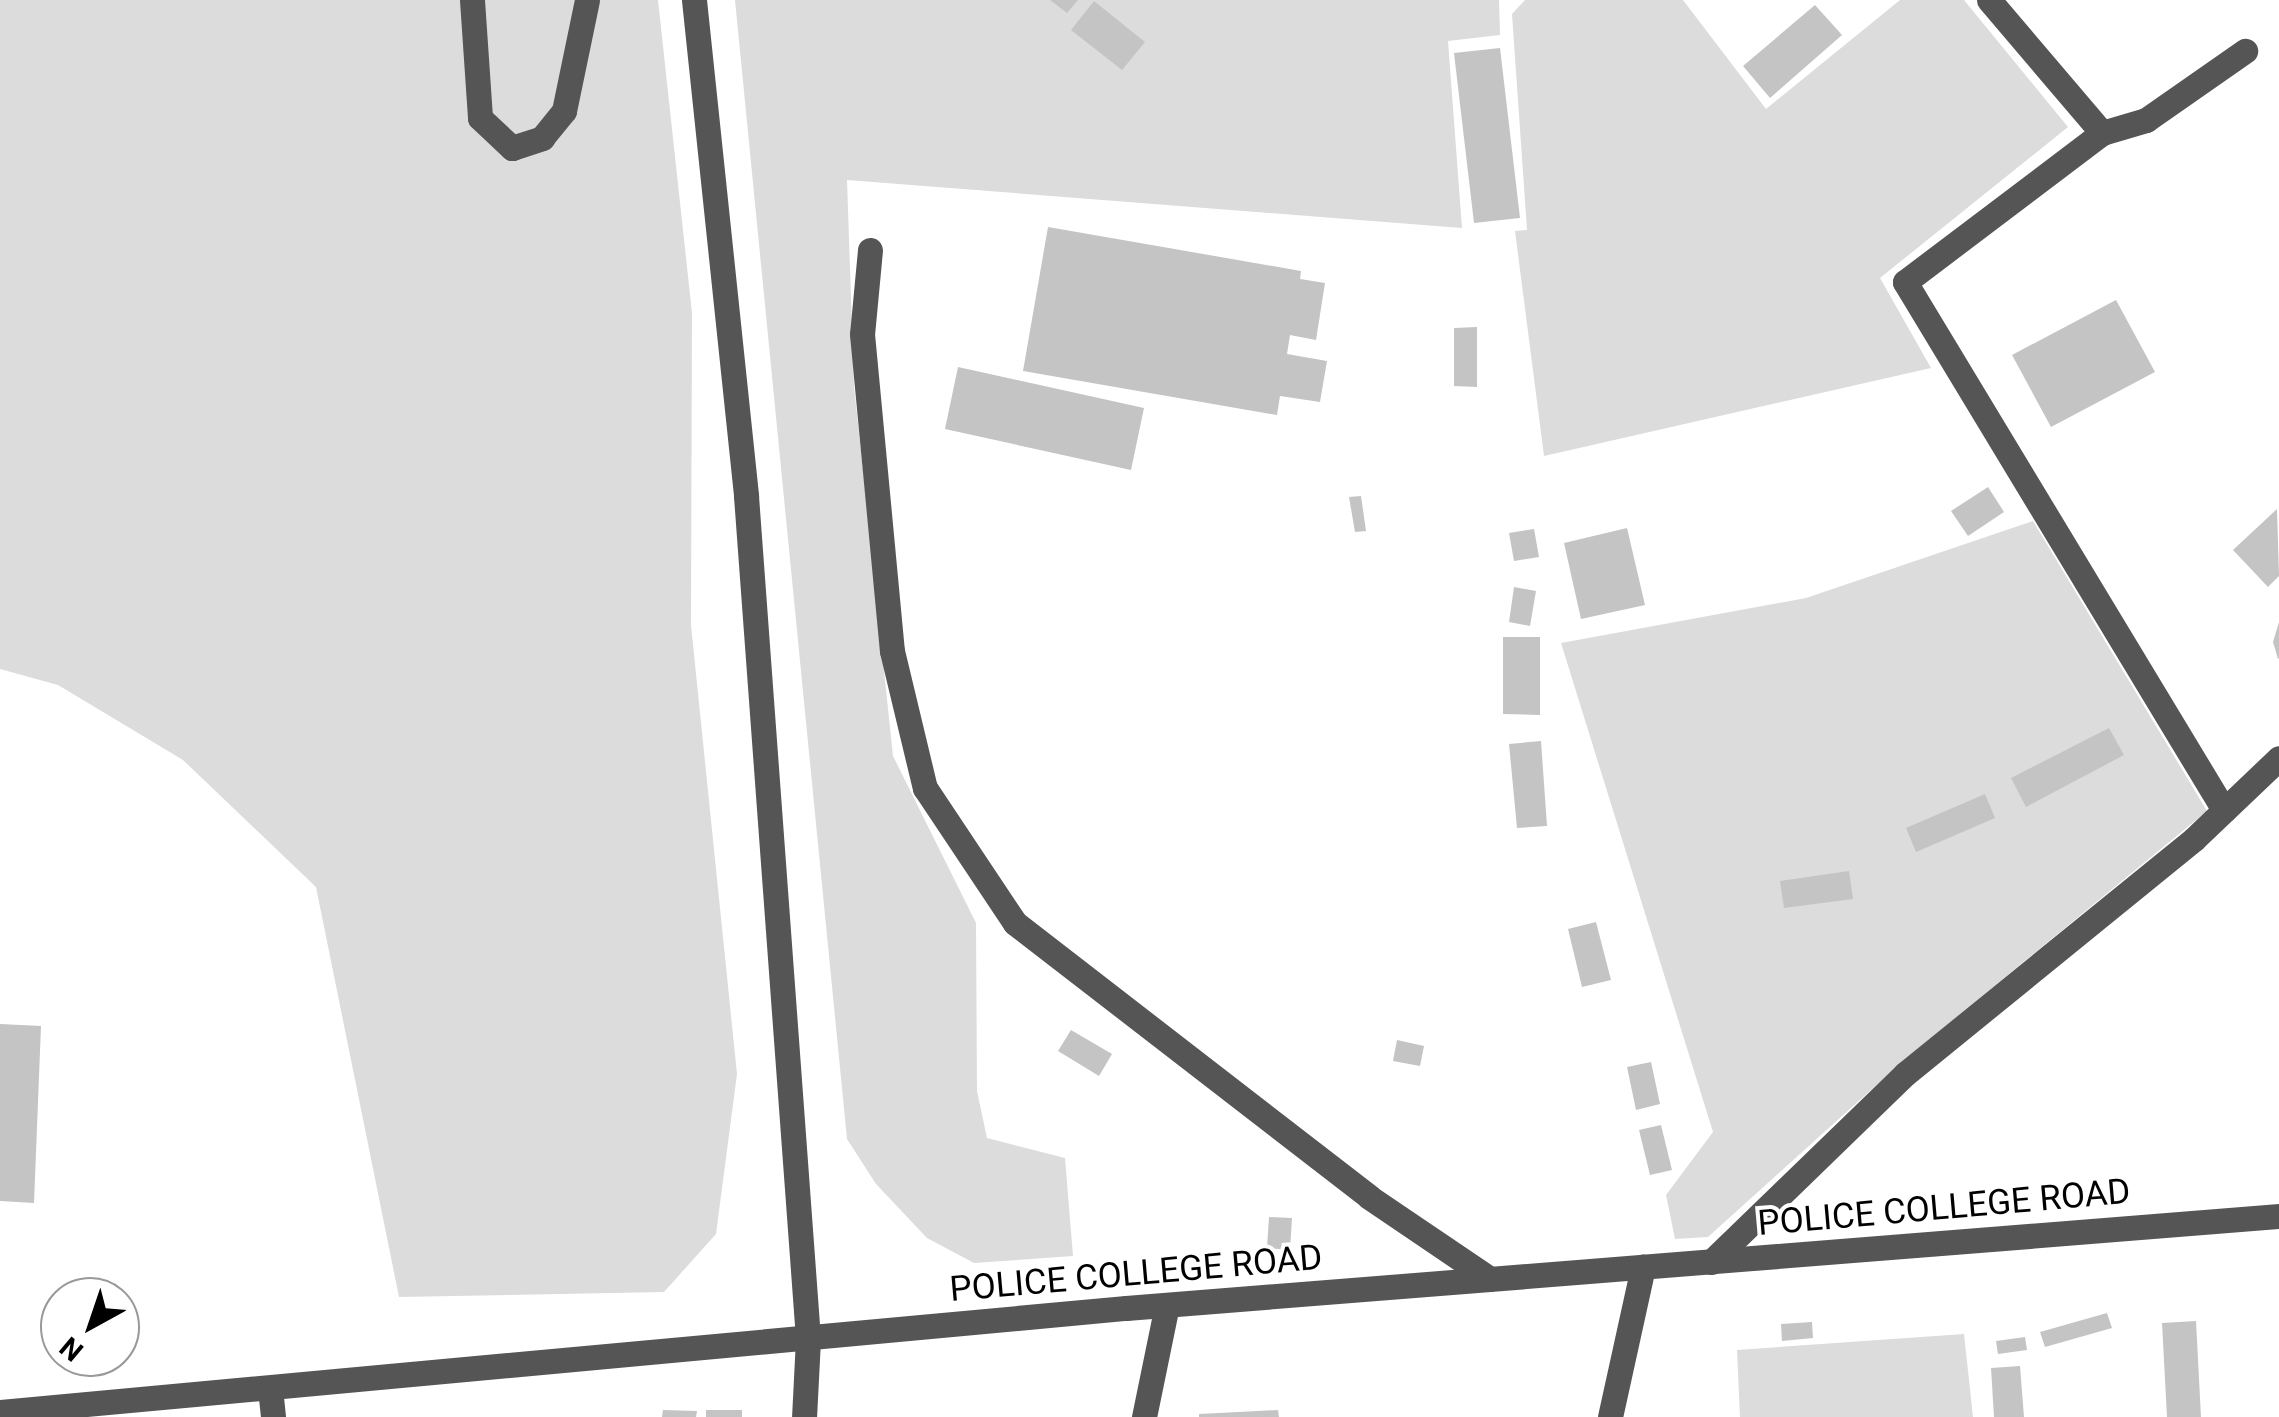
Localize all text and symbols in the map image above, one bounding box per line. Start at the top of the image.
street label: POLICE COLLEGE ROAD [1756,1171,2132,1245]
street label: POLICE COLLEGE ROAD [948,1237,1324,1311]
north arrow [40,1277,140,1377]
text: N [54,1330,90,1368]

